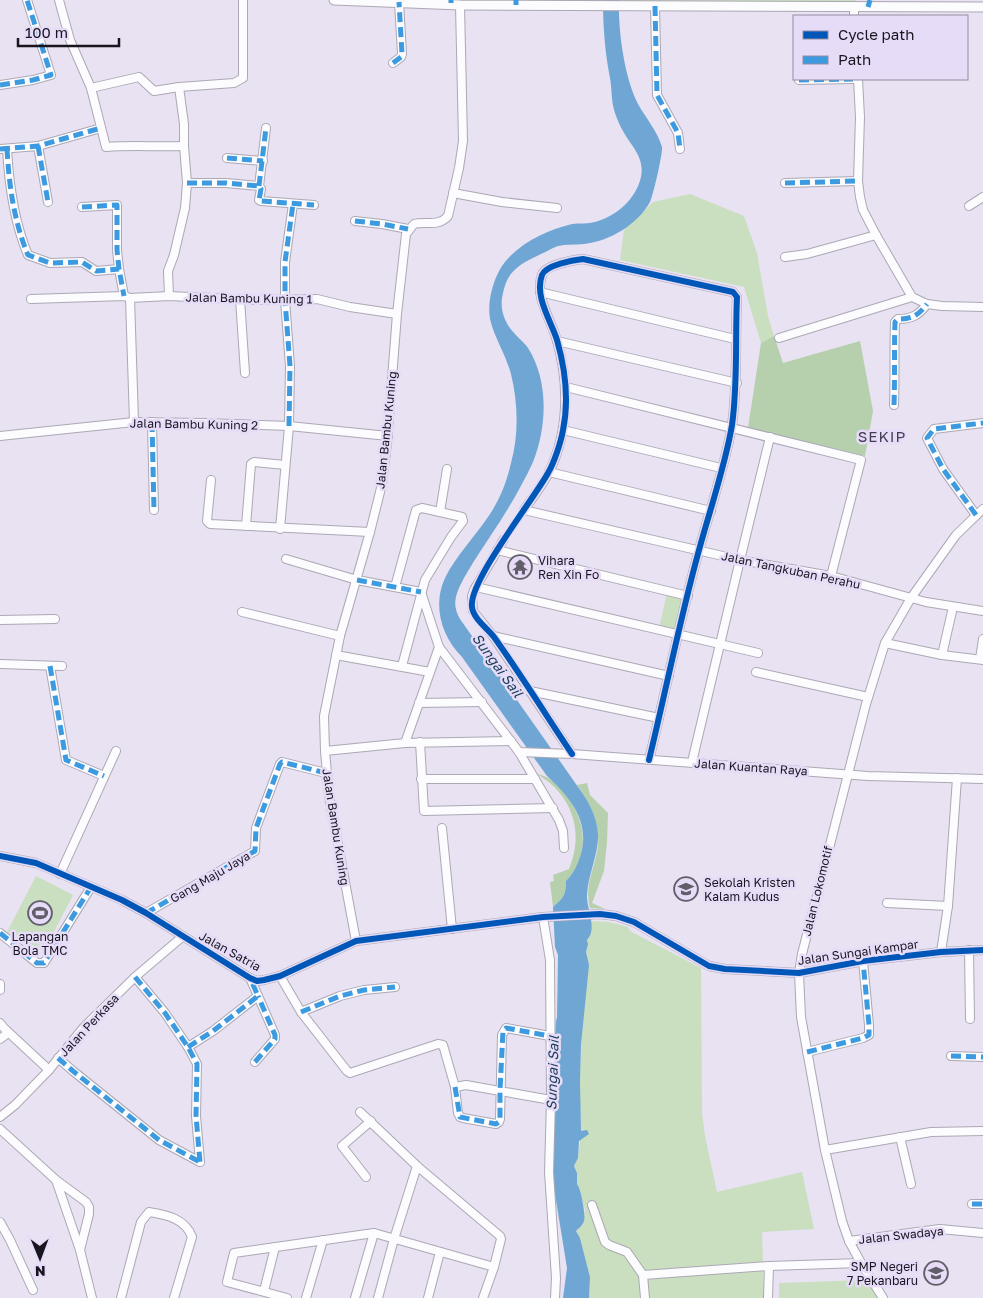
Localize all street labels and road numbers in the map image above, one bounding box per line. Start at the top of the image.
street label: Jalan Bambu Kuning 1 [185,289,313,307]
street label: Jalan Bambu Kuning [372,370,400,490]
street label: Jalan Bambu Kuning 2 [130,415,258,433]
street label: Jalan Tangkuban Perahu [720,548,862,592]
street label: Jalan Kuantan Raya [694,756,808,778]
street label: Jalan Bambu Kuning [319,767,353,887]
street label: Jalan Lokomotif [799,844,836,938]
street label: Gang Maju Jaya [167,848,253,906]
street label: Jalan Satria [197,928,263,974]
street label: Jalan Sungai Kampar [797,936,920,968]
street label: Jalan Perkasa [56,990,122,1060]
street label: Jalan Swadaya [858,1223,944,1247]

